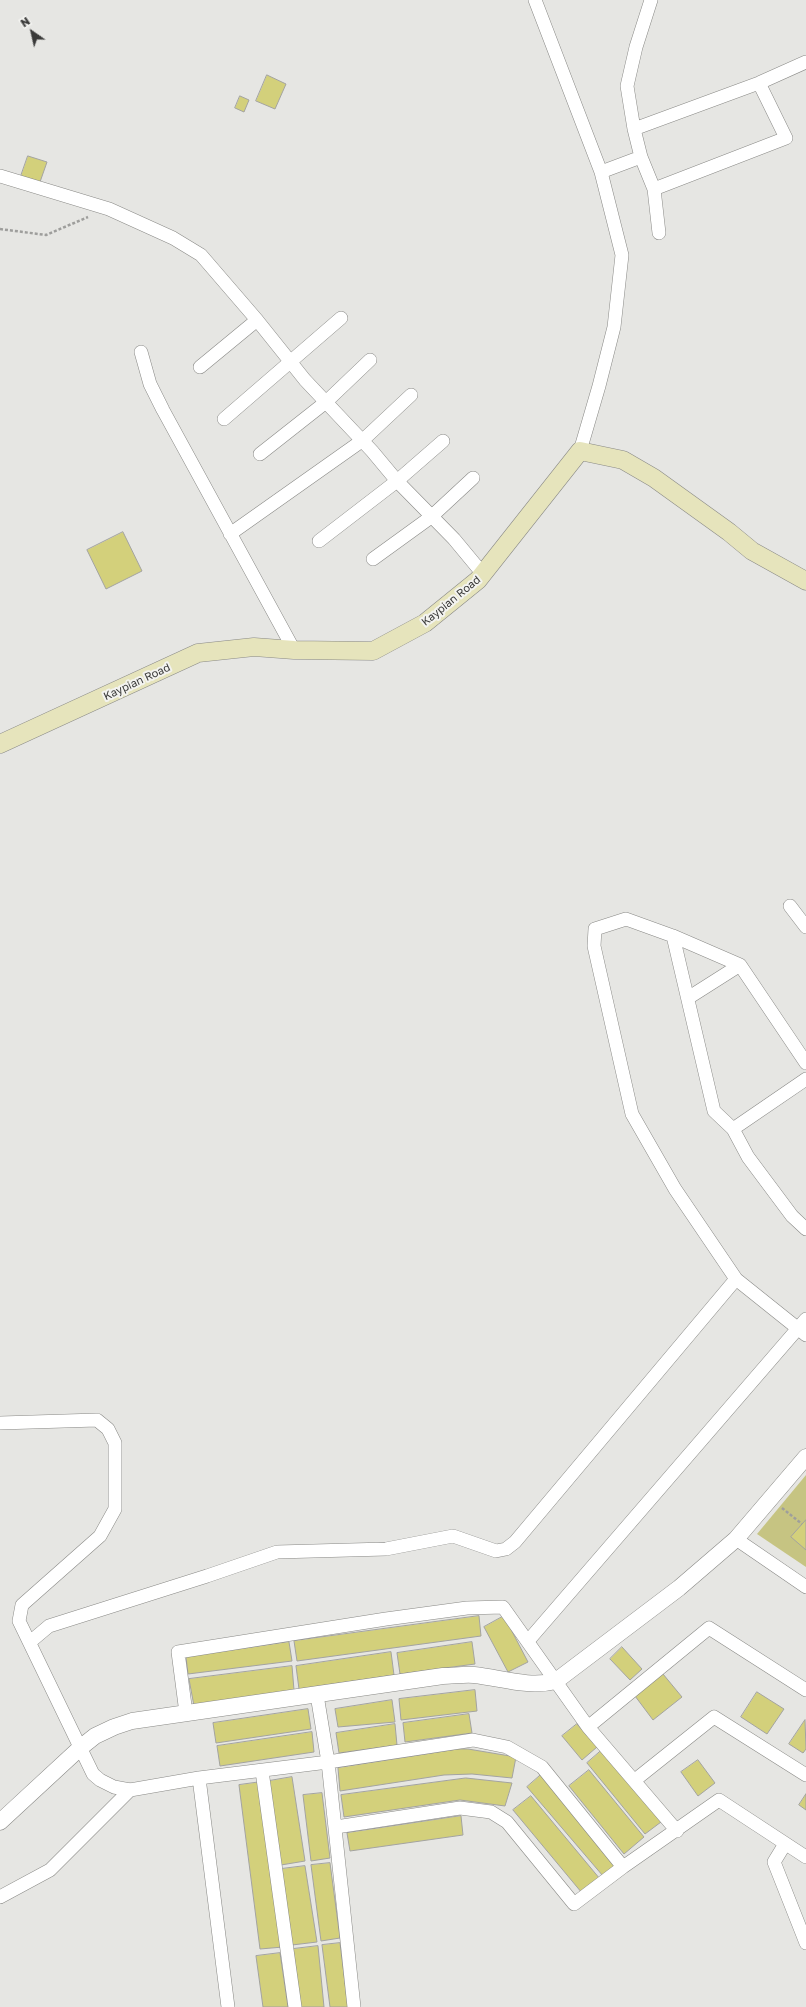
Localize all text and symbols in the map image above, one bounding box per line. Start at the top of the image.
north arrow [12,12,52,52]
text: N [18,14,32,29]
street label: Kaypian Road [419,573,483,629]
street label: Kaypian Road [102,661,172,703]

